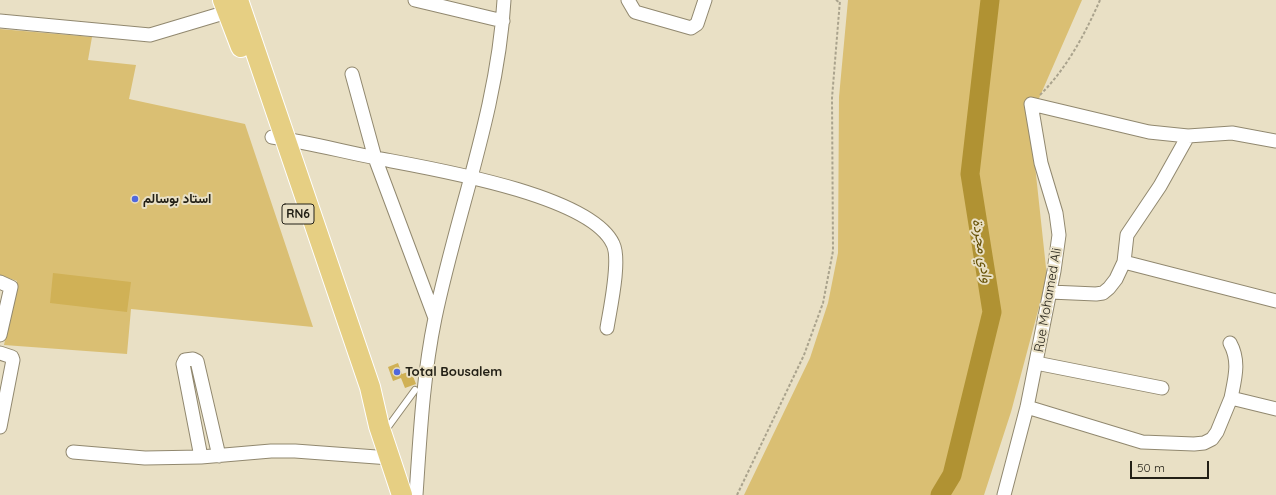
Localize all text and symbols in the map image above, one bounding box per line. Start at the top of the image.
place label: استاد بوسالم [143,191,211,207]
marker: استاد بوسالم [130,194,140,204]
road number: RN6 [282,204,314,224]
water label: وادي مجردة [969,218,995,284]
street label: Rue Mohamed Ali [1031,247,1065,353]
place label: Total Bousalem [405,364,502,380]
marker: Total Bousalem [392,367,402,377]
scale bar [1132,453,1211,479]
text: 50 m [1137,460,1165,475]

